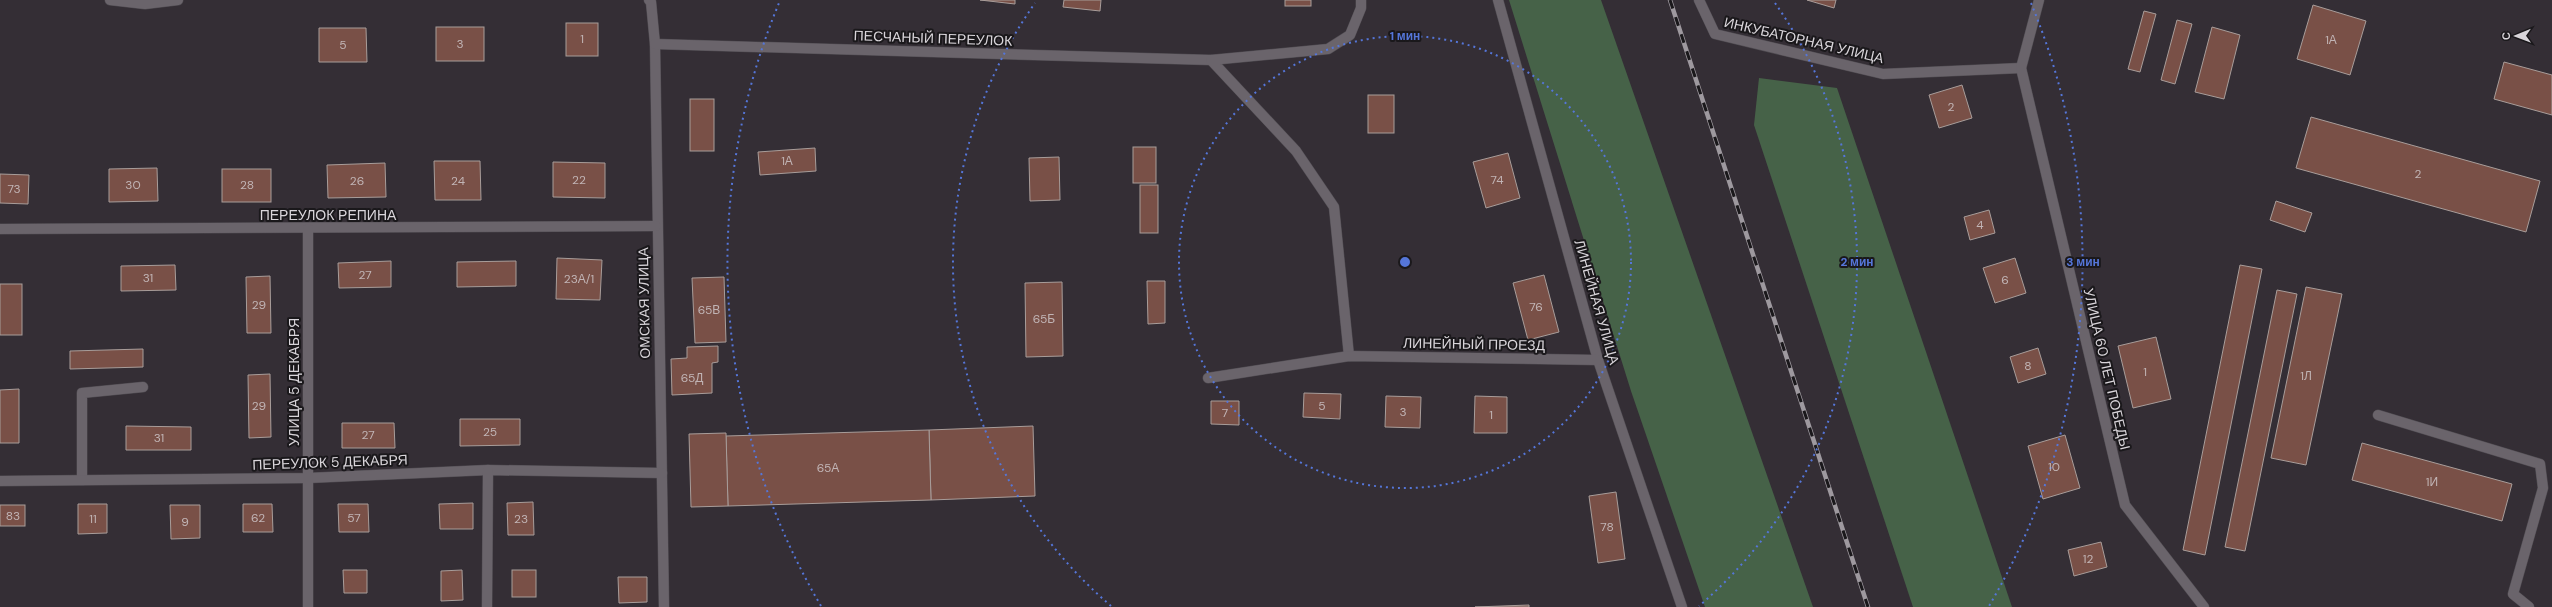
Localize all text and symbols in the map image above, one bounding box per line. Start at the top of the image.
street label: ИНКУБАТОРНАЯ УЛИЦА [1722,13,1886,67]
north arrow [2496,16,2536,56]
street label: ПЕСЧАНЫЙ ПЕРЕУЛОК [853,26,1013,50]
text: 1 мин [1390,28,1420,44]
house number: 1 [580,31,584,47]
house number: 1А [2325,32,2337,48]
text: С [2499,32,2513,40]
house number: 3 [456,36,464,52]
house number: 5 [339,37,347,53]
house number: 2 [1948,99,1955,115]
house number: 1А [781,153,793,169]
house number: 2 [2415,166,2422,182]
house number: 22 [572,172,586,188]
house number: 74 [1491,172,1503,188]
house number: 26 [350,173,364,189]
house number: 24 [451,173,465,189]
house number: 30 [125,177,141,193]
house number: 28 [240,177,254,193]
house number: 73 [7,181,21,197]
street label: ПЕРЕУЛОК РЕПИНА [260,206,397,224]
house number: 4 [1976,217,1984,233]
street label: ЛИНЕЙНАЯ УЛИЦА [1571,237,1624,367]
street label: ОМСКАЯ УЛИЦА [634,247,654,359]
text: 2 мин [1840,254,1874,270]
text: 3 мин [2066,254,2100,270]
centre of rings [1398,255,1412,269]
house number: 27 [358,267,372,283]
house number: 31 [143,270,153,286]
house number: 23А/1 [564,271,594,287]
house number: 6 [2001,272,2009,288]
street label: УЛИЦА 60 ЛЕТ ПОБЕДЫ [2080,286,2134,452]
house number: 29 [252,297,266,313]
house number: 76 [1529,299,1543,315]
house number: 65В [698,302,720,318]
house number: 65Б [1033,311,1055,327]
street label: УЛИЦА 5 ДЕКАБРЯ [285,318,303,446]
street label: ЛИНЕЙНЫЙ ПРОЕЗД [1403,334,1546,354]
house number: 8 [2024,358,2032,374]
house number: 1 [2143,364,2147,380]
house number: 1Л [2300,368,2312,384]
house number: 65Д [681,370,703,386]
house number: 29 [252,398,266,414]
house number: 5 [1318,398,1326,414]
house number: 3 [1399,404,1407,420]
house number: 7 [1222,405,1228,421]
house number: 1 [1489,407,1493,423]
house number: 25 [483,424,497,440]
house number: 27 [361,427,375,443]
house number: 31 [154,430,164,446]
street label: ПЕРЕУЛОК 5 ДЕКАБРЯ [252,450,408,474]
house number: 10 [2048,459,2060,475]
house number: 65А [817,460,839,476]
house number: 1И [2426,474,2438,490]
house number: 83 [6,508,20,524]
house number: 62 [251,510,265,526]
house number: 57 [347,510,361,526]
house number: 11 [89,511,97,527]
house number: 23 [514,511,528,527]
house number: 9 [181,514,189,530]
house number: 78 [1600,519,1614,535]
house number: 12 [2083,551,2093,567]

